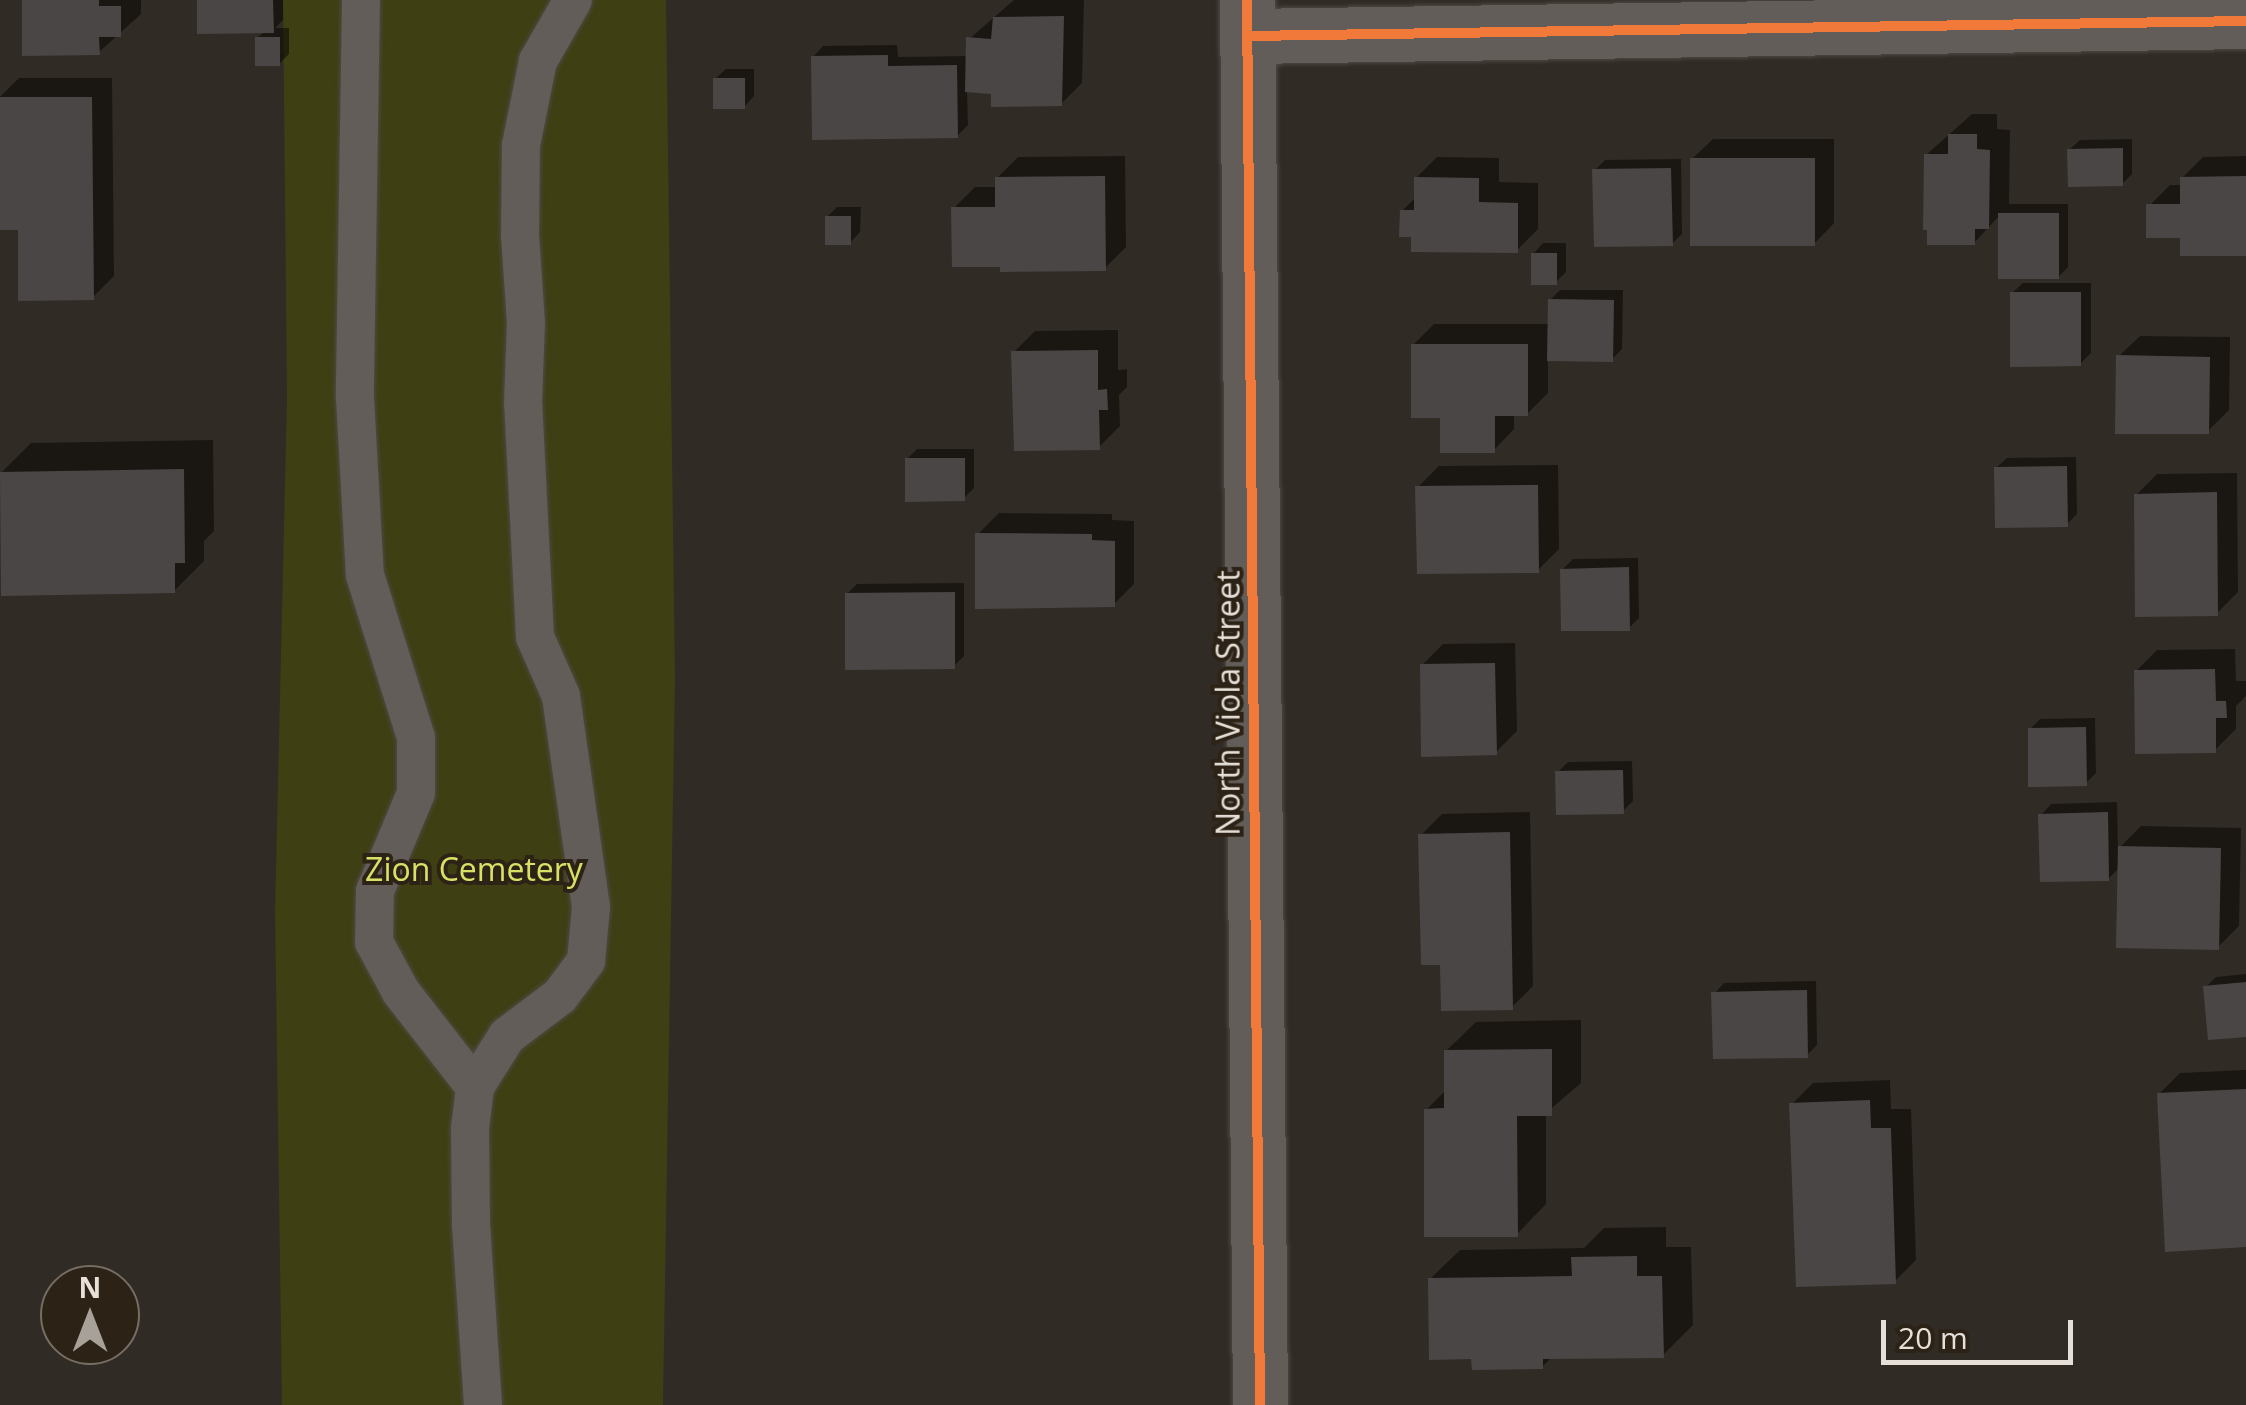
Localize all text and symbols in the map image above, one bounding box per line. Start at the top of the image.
street label: North Viola Street [1209,570,1247,836]
park label: Zion Cemetery [365,850,583,888]
north arrow [40,1265,140,1365]
text: N [79,1268,101,1306]
scale bar [1886,1300,2078,1362]
text: 20 m [1898,1317,1968,1358]

